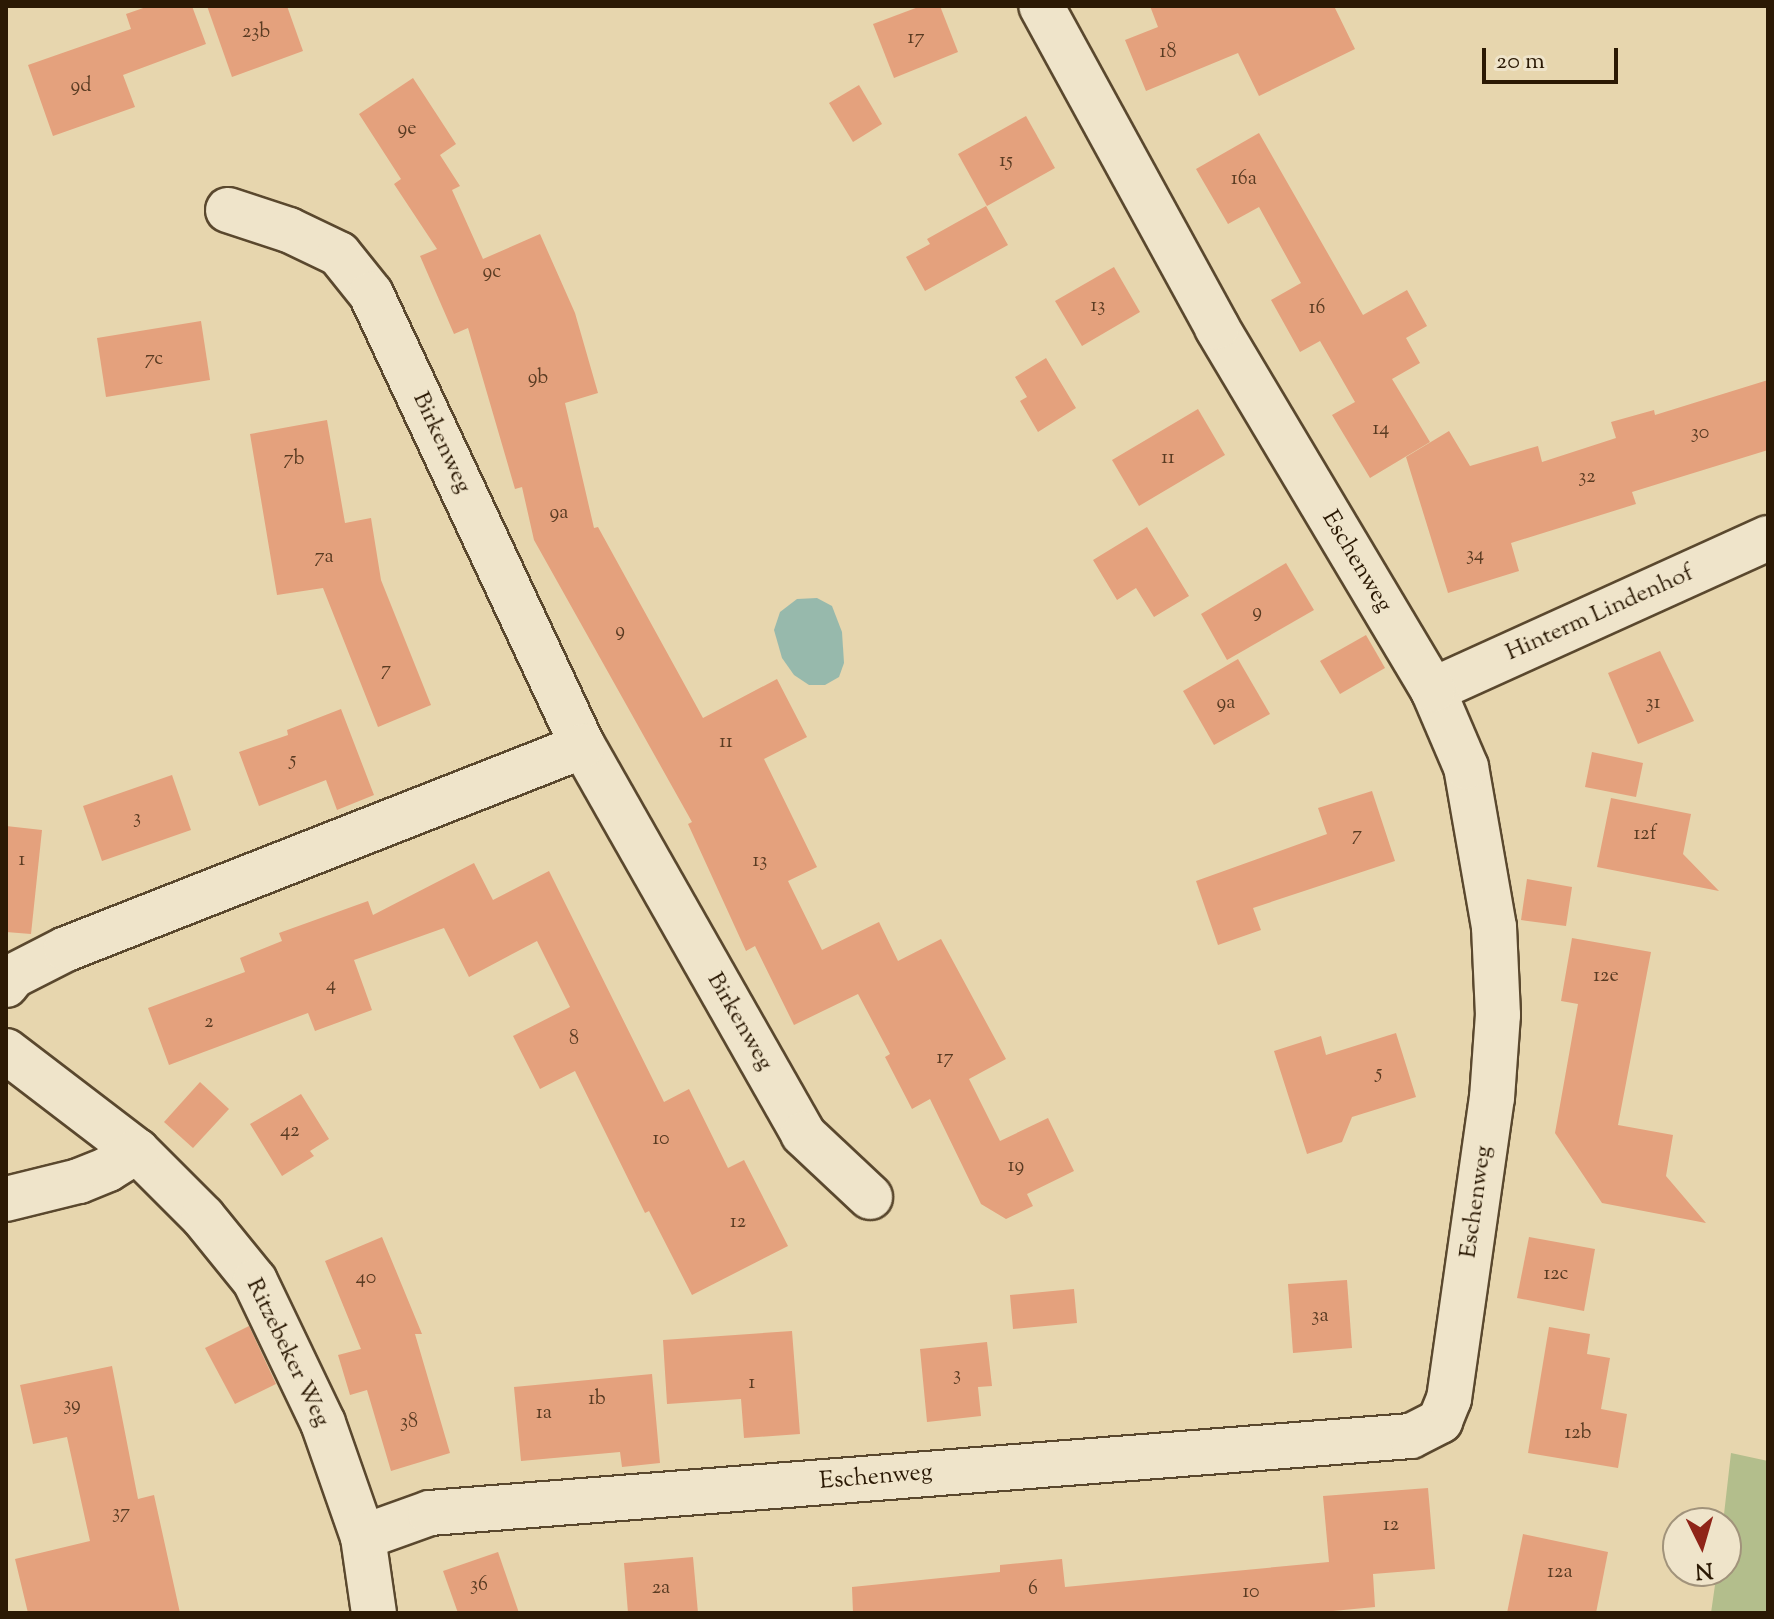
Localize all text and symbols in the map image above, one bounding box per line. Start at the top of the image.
house number: 23b [242,20,270,44]
house number: 17 [908,26,924,50]
scale bar [1486,32,1622,82]
house number: 18 [1160,40,1176,64]
text: 20 m [1496,45,1545,79]
house number: 9d [70,74,92,98]
house number: 9e [397,117,417,141]
house number: 15 [999,149,1013,173]
house number: 16a [1231,167,1257,191]
house number: 9c [483,260,501,284]
house number: 13 [1091,294,1105,318]
house number: 16 [1309,296,1325,320]
house number: 7c [145,347,163,371]
house number: 9b [528,366,548,390]
street label: Birkenweg [405,388,477,498]
house number: 14 [1373,417,1389,441]
house number: 30 [1691,421,1709,445]
house number: 11 [1161,446,1175,470]
house number: 7b [284,447,304,471]
house number: 32 [1578,465,1596,489]
house number: 9a [550,501,568,525]
street label: Eschenweg [1314,506,1398,618]
house number: 34 [1466,543,1484,567]
house number: 7a [314,545,334,569]
street label: Hinterm Lindenhof [1502,560,1698,668]
house number: 9 [1252,600,1262,624]
house number: 9 [615,619,625,643]
house number: 7 [381,658,391,682]
house number: 9a [1217,691,1235,715]
house number: 31 [1646,691,1660,715]
house number: 11 [719,730,733,754]
house number: 5 [290,748,296,772]
house number: 3 [133,806,141,830]
house number: 12f [1633,822,1657,846]
house number: 7 [1352,823,1362,847]
house number: 1 [19,848,25,872]
house number: 13 [753,849,767,873]
house number: 12e [1593,964,1619,988]
street label: Birkenweg [699,968,779,1076]
house number: 4 [326,973,336,997]
house number: 2 [204,1010,214,1034]
house number: 8 [569,1027,579,1051]
house number: 17 [937,1046,953,1070]
house number: 5 [1376,1061,1382,1085]
house number: 42 [280,1119,300,1143]
house number: 10 [652,1127,670,1151]
street label: Eschenweg [1455,1144,1499,1260]
house number: 19 [1008,1154,1024,1178]
house number: 12 [730,1210,746,1234]
house number: 12c [1543,1262,1569,1286]
house number: 40 [356,1266,376,1290]
street label: Ritzebeker Weg [239,1274,335,1432]
house number: 3a [1311,1304,1329,1328]
house number: 3 [953,1363,961,1387]
house number: 1 [749,1371,755,1395]
house number: 1b [588,1387,606,1411]
house number: 39 [63,1393,81,1417]
house number: 1a [536,1401,552,1425]
house number: 38 [400,1410,418,1434]
house number: 12b [1565,1421,1591,1445]
street label: Eschenweg [818,1459,934,1497]
house number: 37 [112,1501,130,1525]
north arrow [1662,1507,1742,1587]
house number: 12 [1383,1513,1399,1537]
text: N [1694,1552,1714,1586]
house number: 12a [1547,1560,1573,1584]
house number: 36 [470,1573,488,1597]
house number: 2a [652,1576,670,1600]
house number: 6 [1028,1577,1038,1601]
house number: 10 [1242,1580,1260,1604]

